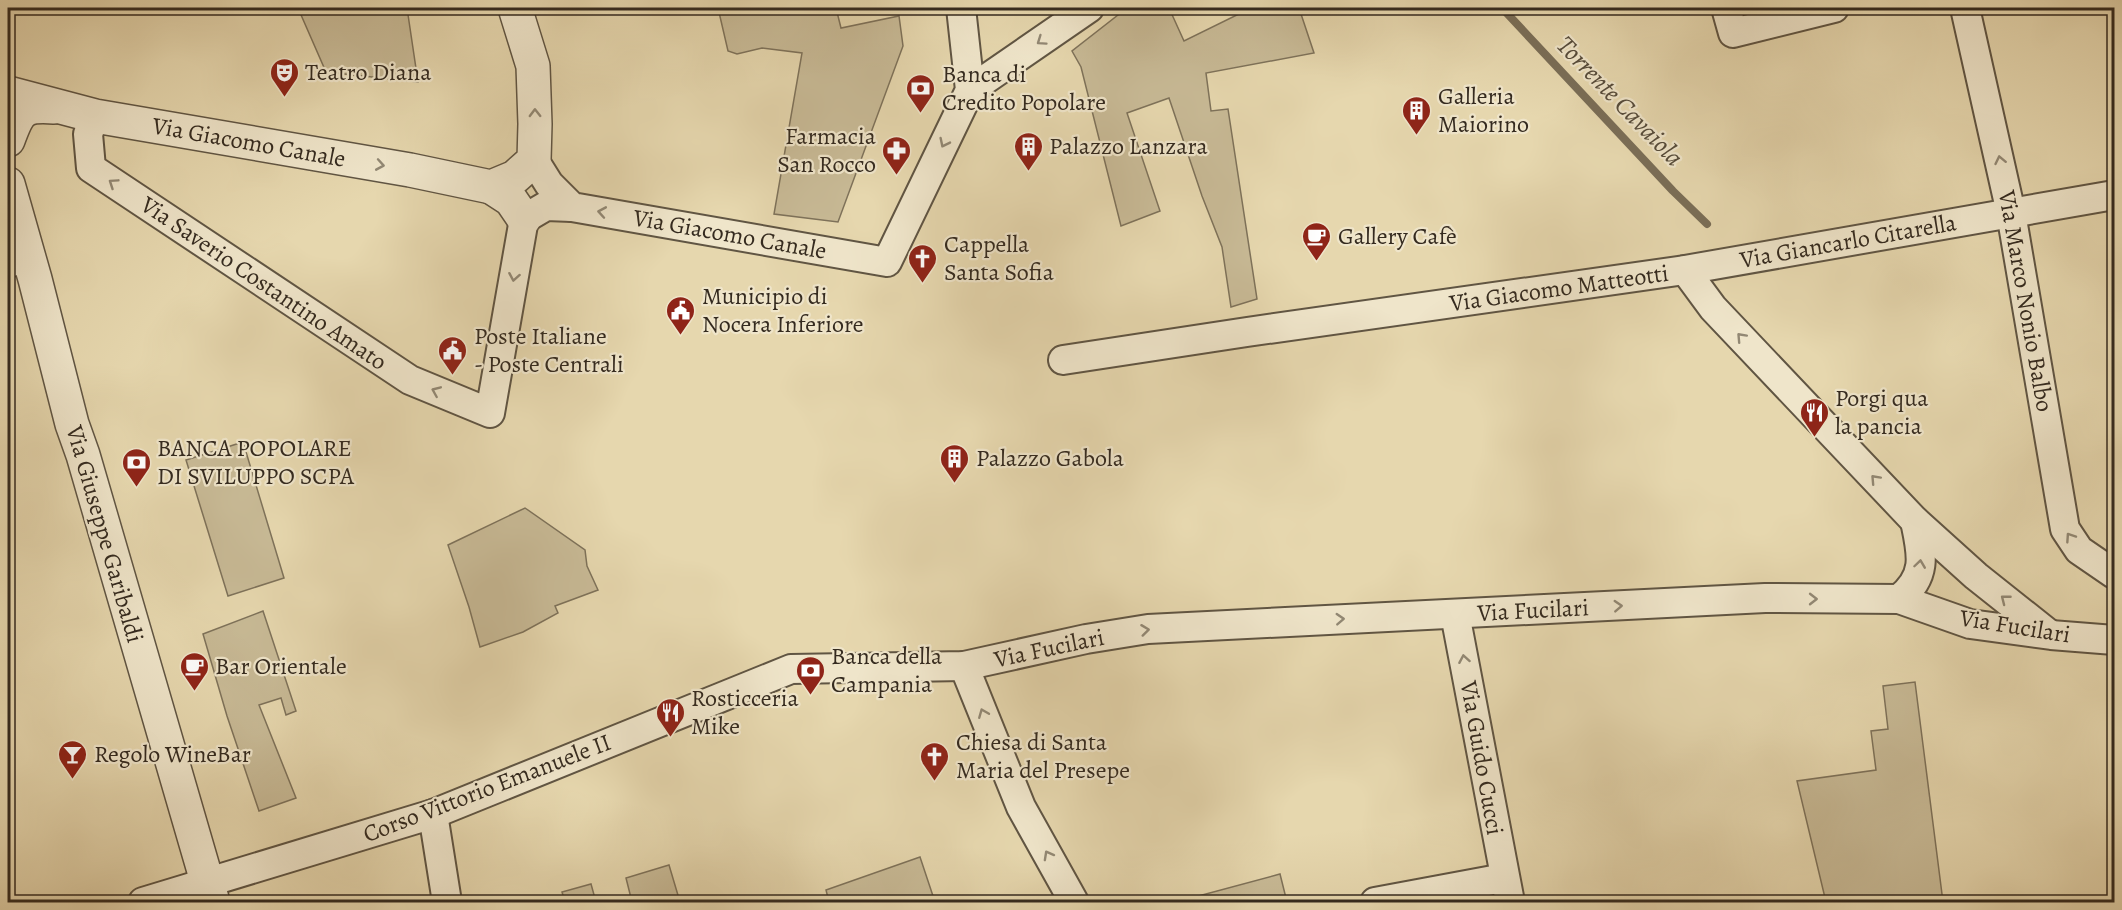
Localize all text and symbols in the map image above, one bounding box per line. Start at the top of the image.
water label: Torrente Cavaiola [1549,28,1691,174]
one-way arrow [1037,34,1048,45]
theatre icon: Teatro Diana [268,56,300,98]
place label: Teatro Diana [305,56,432,88]
place label: Banca di Credito Popolare [942,58,1106,118]
bank icon: Banca di Credito Popolare [905,72,937,114]
place label: Galleria Maiorino [1438,80,1529,140]
building icon: Galleria Maiorino [1401,94,1433,136]
one-way arrow [529,108,541,117]
street label: Via Giacomo Canale [149,109,348,175]
place label: Farmacia San Rocco [777,120,877,180]
building icon: Palazzo Lanzara [1012,130,1044,172]
place label: Palazzo Lanzara [1049,130,1208,162]
pharmacy icon: Farmacia San Rocco [881,134,913,176]
one-way arrow [940,136,952,147]
one-way arrow [1994,156,2007,166]
one-way arrow [375,158,385,171]
one-way arrow [109,179,120,190]
street label: Via Marco Nonio Balbo [1991,187,2061,414]
street label: Via Saverio Costantino Amato [134,188,393,378]
street label: Via Giacomo Canale [630,201,829,267]
one-way arrow [597,206,607,219]
street label: Via Giancarlo Citarella [1736,206,1959,276]
cafe icon: Gallery Cafè [1301,220,1333,262]
place label: Gallery Cafè [1338,220,1457,252]
place label: Cappella Santa Sofia [944,228,1055,288]
church icon: Cappella Santa Sofia [907,242,939,284]
street label: Via Giacomo Matteotti [1446,257,1671,319]
one-way arrow [508,271,521,281]
place label: Municipio di Nocera Inferiore [702,280,864,340]
public building icon: Municipio di Nocera Inferiore [665,294,697,336]
place label: Poste Italiane - Poste Centrali [474,320,624,380]
public building icon: Poste Italiane - Poste Centrali [437,334,469,376]
one-way arrow [1737,334,1748,344]
place label: Porgi qua la pancia [1835,382,1929,442]
one-way arrow [431,386,442,398]
restaurant icon: Porgi qua la pancia [1798,396,1830,438]
street label: Via Giuseppe Garibaldi [58,421,151,646]
place label: BANCA POPOLARE DI SVILUPPO SCPA [157,432,355,492]
building icon: Palazzo Gabola [939,442,971,484]
place label: Palazzo Gabola [976,442,1125,474]
bank icon: BANCA POPOLARE DI SVILUPPO SCPA [120,446,152,488]
one-way arrow [1871,475,1882,486]
one-way arrow [2066,533,2078,543]
one-way arrow [1913,559,1926,568]
street label: Via Fucilari [1475,591,1590,629]
one-way arrow [1809,593,1818,605]
one-way arrow [2000,596,2011,607]
one-way arrow [1614,599,1623,612]
street label: Via Fucilari [1956,601,2073,651]
one-way arrow [1335,613,1344,626]
street label: Via Fucilari [990,621,1107,675]
one-way arrow [1140,624,1150,636]
place label: Banca della Campania [831,640,943,700]
cafe icon: Bar Orientale [178,650,210,692]
place label: Bar Orientale [215,650,347,682]
bank icon: Banca della Campania [794,654,826,696]
one-way arrow [1458,655,1471,665]
street label: Via Guido Cucci [1453,677,1511,838]
place label: Rosticceria Mike [691,682,800,742]
restaurant icon: Rosticceria Mike [654,696,686,738]
one-way arrow [978,709,990,720]
street label: Corso Vittorio Emanuele II [358,726,616,850]
place label: Chiesa di Santa Maria del Presepe [956,726,1130,786]
bar icon: Regolo WineBar [57,738,89,780]
place label: Regolo WineBar [94,738,251,770]
church icon: Chiesa di Santa Maria del Presepe [919,740,951,782]
one-way arrow [1043,850,1055,861]

